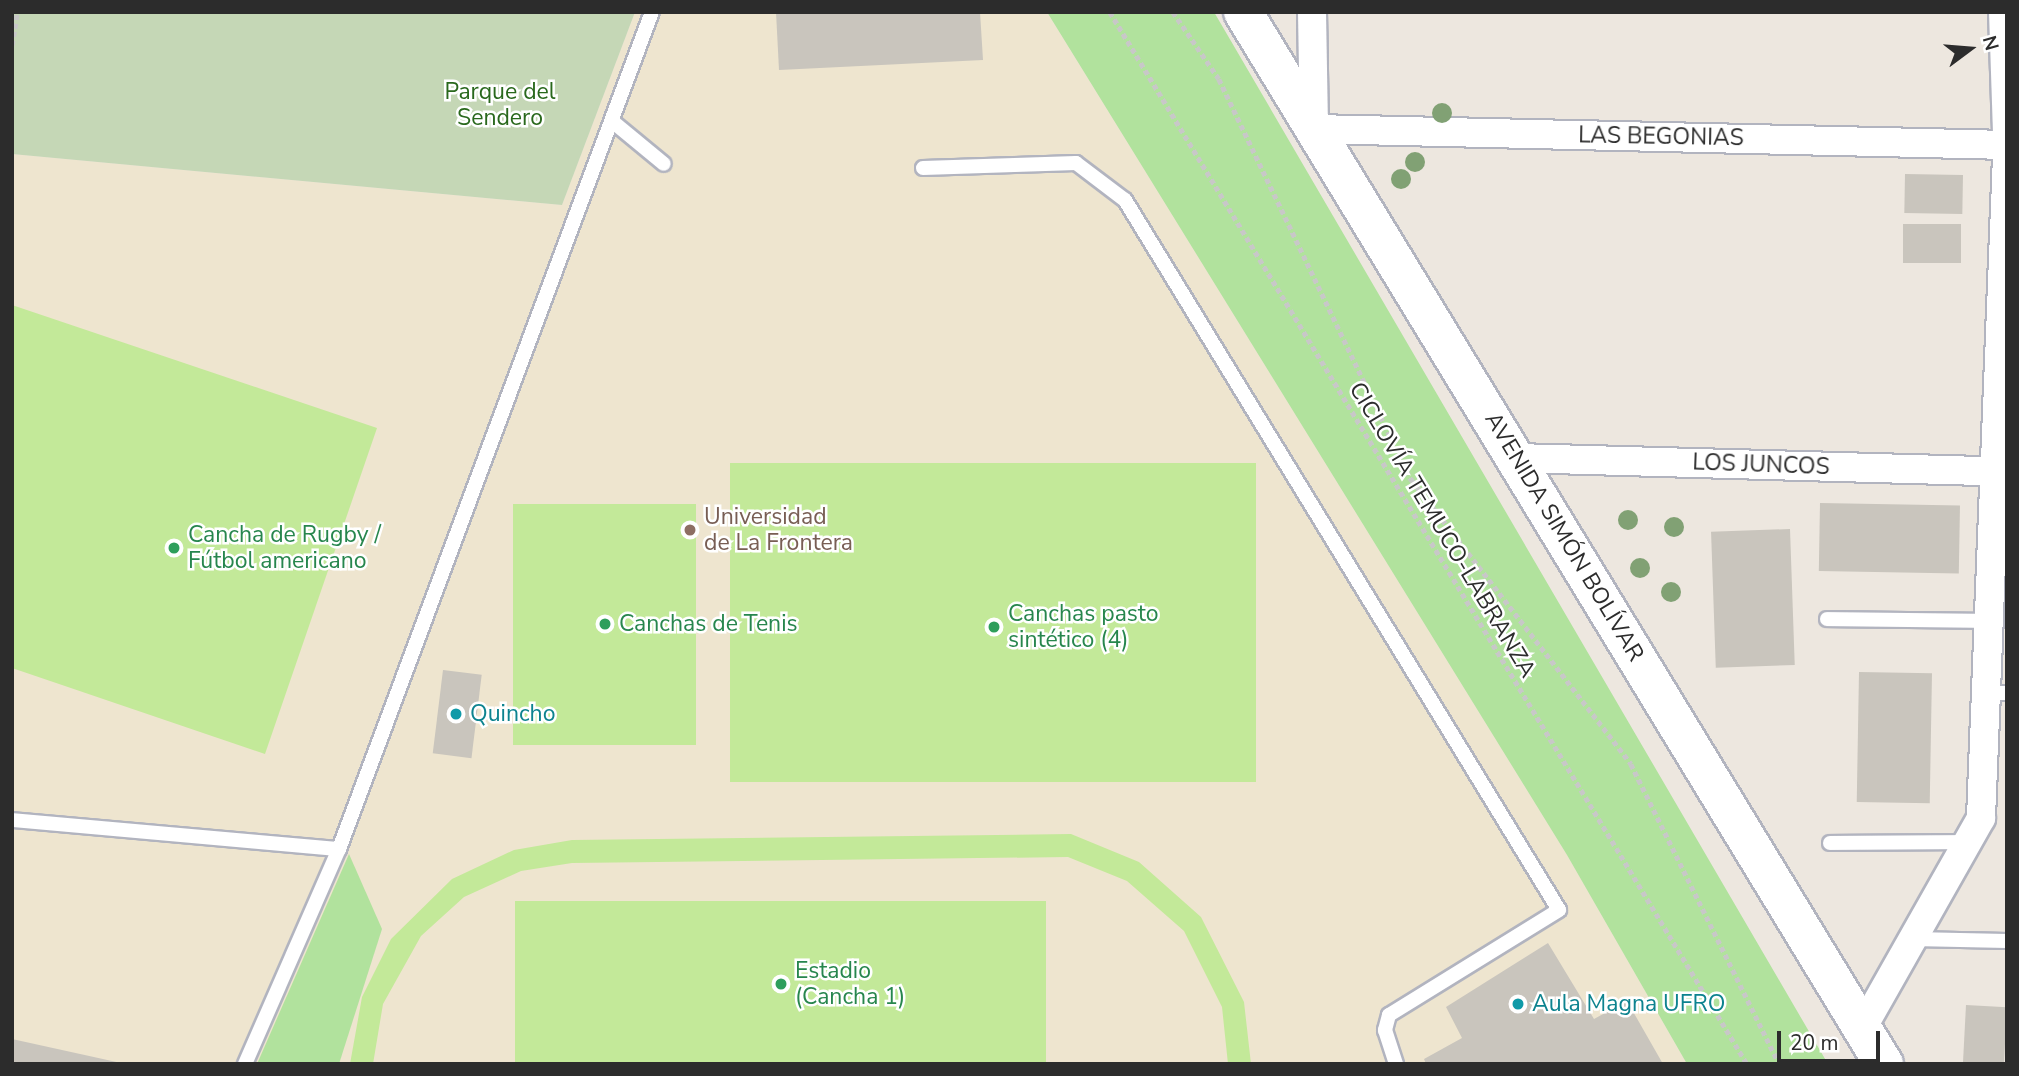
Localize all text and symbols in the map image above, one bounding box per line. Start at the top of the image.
north arrow [1935,14,2005,84]
text: N [1976,33,2005,54]
park label: Parque del Sendero [444,78,556,132]
street label: LAS BEGONIAS [1578,122,1744,152]
street label: CICLOVÍA TEMUCO-LABRANZA [1343,377,1541,683]
street label: AVENIDA SIMÓN BOLÍVAR [1479,407,1649,667]
street label: LOS JUNCOS [1692,449,1830,481]
place label: Universidad de La Frontera [704,503,853,557]
place label: Cancha de Rugby / Fútbol americano [188,521,381,575]
marker: Universidad de La Frontera [682,522,698,538]
marker: Cancha de Rugby / Fútbol americano [166,540,182,556]
place label: Canchas pasto sintético (4) [1008,600,1159,654]
place label: Canchas de Tenis [619,610,798,638]
marker: Canchas de Tenis [597,616,613,632]
marker: Canchas pasto sintético (4) [986,619,1002,635]
place label: Quincho [470,700,555,728]
marker: Quincho [448,706,464,722]
place label: Estadio (Cancha 1) [795,957,905,1011]
marker: Estadio (Cancha 1) [773,976,789,992]
place label: Aula Magna UFRO [1532,990,1725,1018]
marker: Aula Magna UFRO [1510,996,1526,1012]
scale bar [1781,1016,1884,1060]
text: 20 m [1790,1029,1839,1057]

